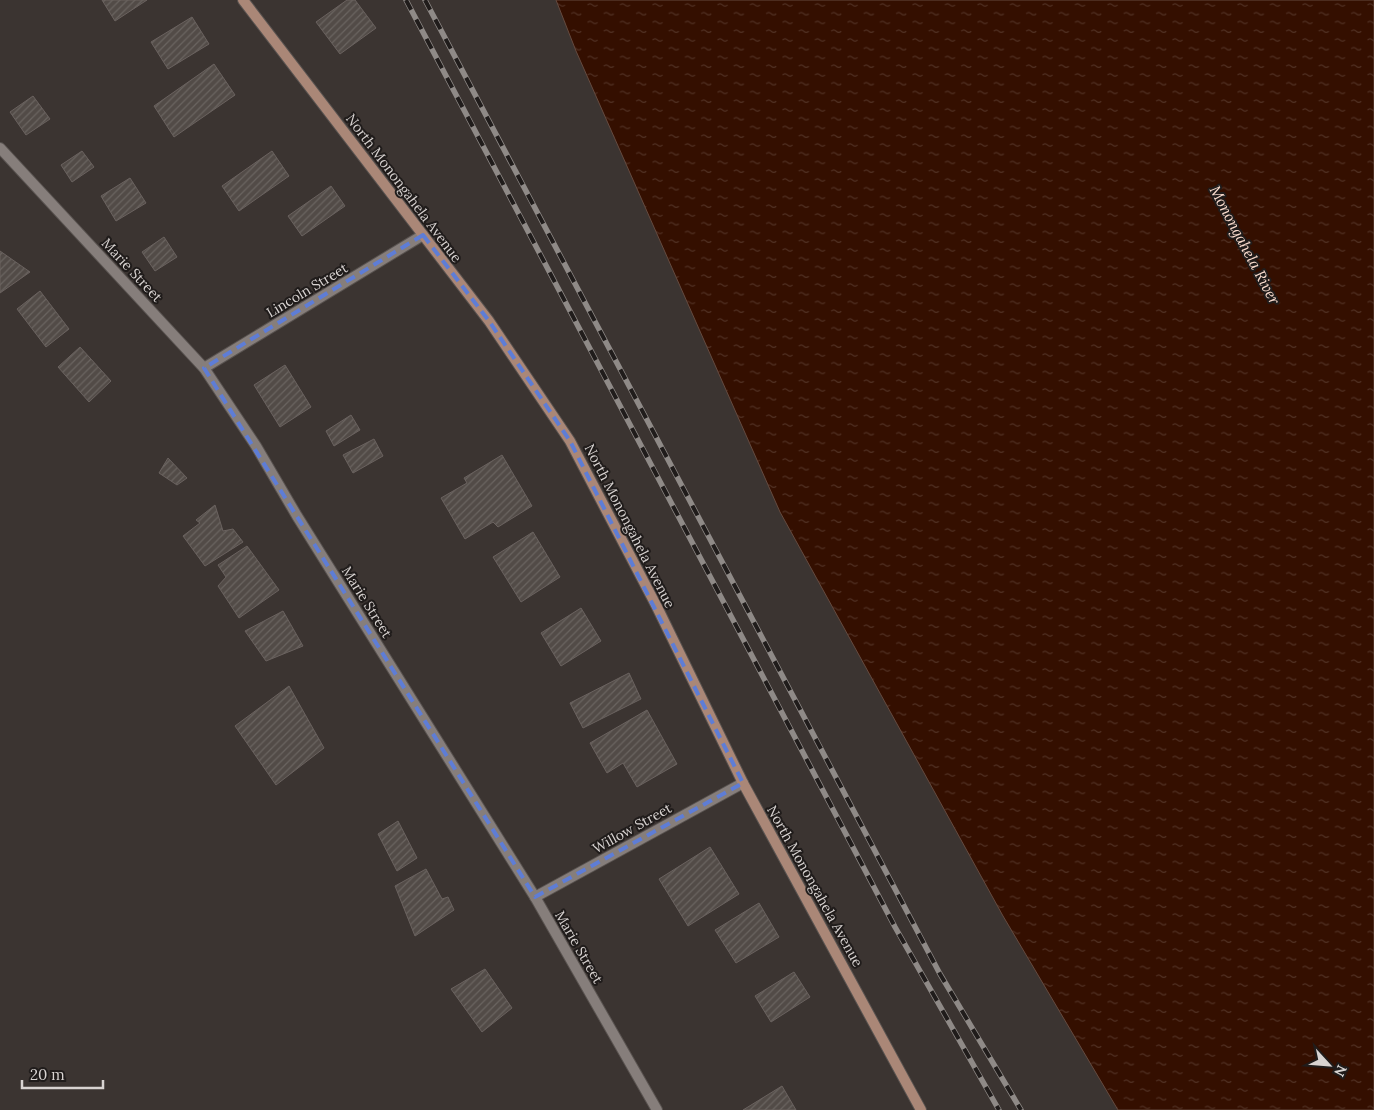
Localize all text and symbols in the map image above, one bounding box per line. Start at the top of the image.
street label: North Monongahela Avenue [342,110,466,266]
water label: Monongahela River [1206,182,1284,308]
street label: Marie Street [98,234,167,306]
street label: Lincoln Street [263,258,351,321]
street label: North Monongahela Avenue [581,441,679,611]
street label: Marie Street [338,563,396,642]
street label: Willow Street [589,799,675,857]
street label: North Monongahela Avenue [763,802,867,970]
street label: Marie Street [551,907,607,987]
north arrow [1304,1040,1354,1090]
scale bar [22,1058,104,1090]
text: N [1330,1062,1351,1080]
text: 20 m [30,1065,65,1084]

